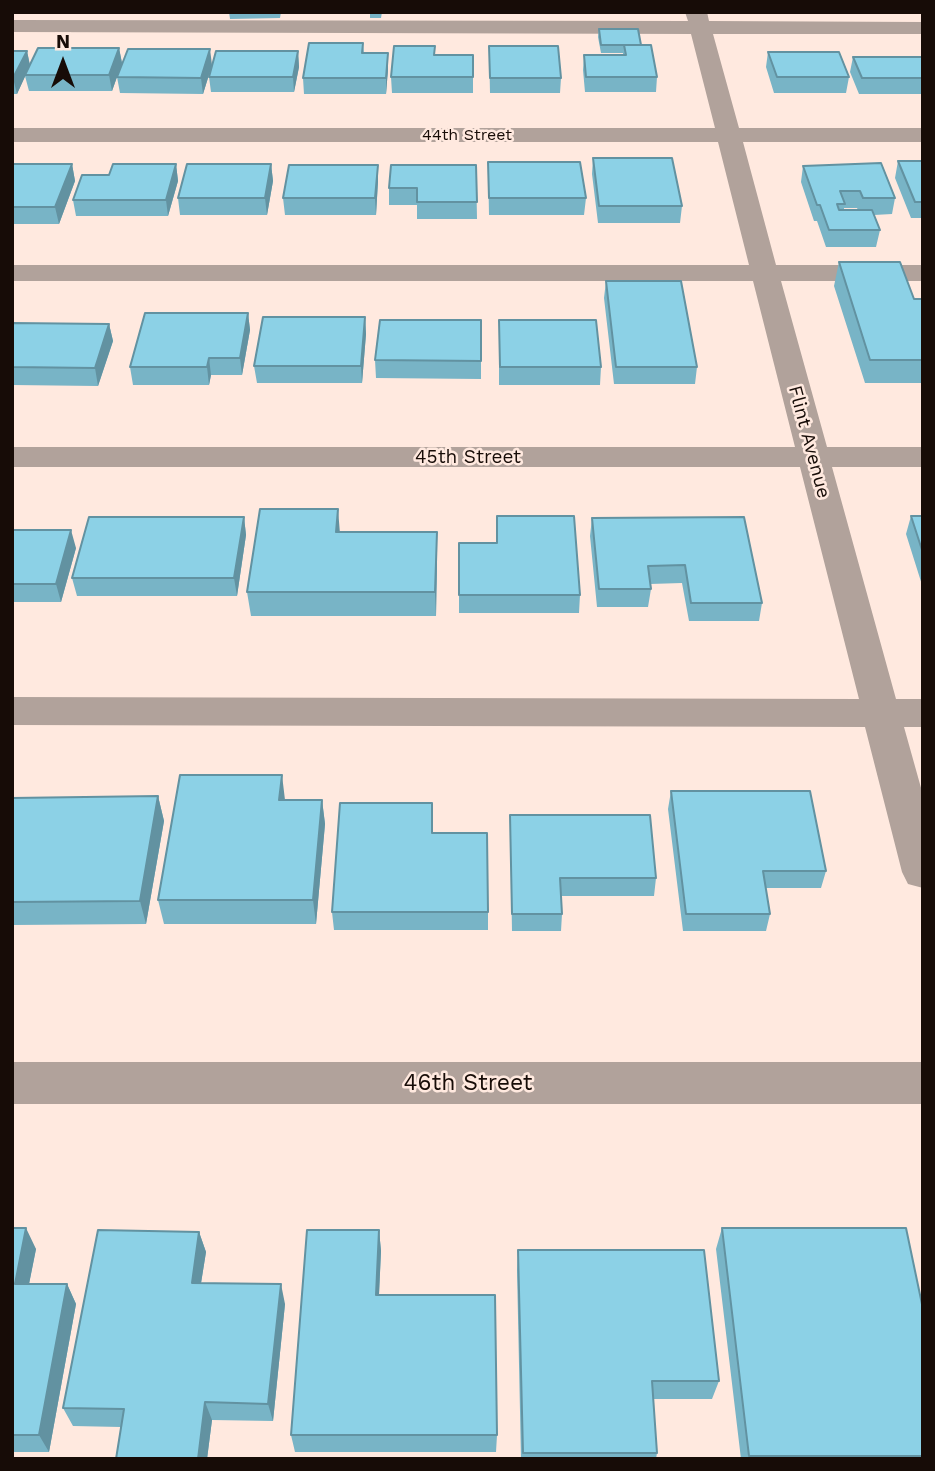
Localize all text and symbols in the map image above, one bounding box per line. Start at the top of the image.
north arrow [28,28,98,98]
text: N [56,30,70,53]
street label: 44th Street [422,125,512,145]
street label: Flint Avenue [783,383,835,501]
street label: 45th Street [415,446,521,468]
street label: 46th Street [404,1069,532,1097]

